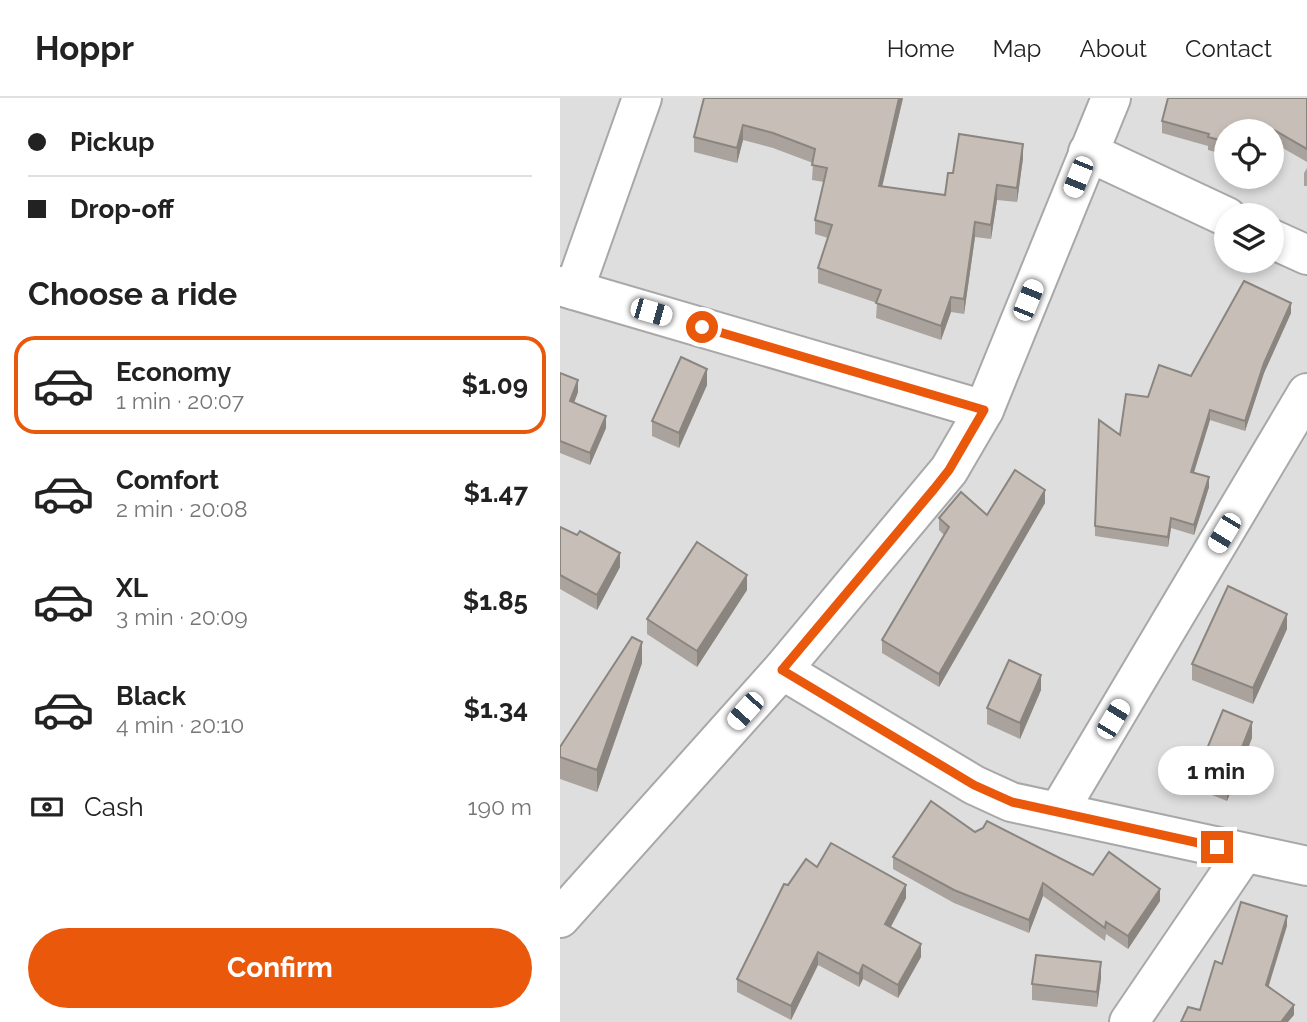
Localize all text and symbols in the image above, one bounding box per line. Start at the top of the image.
text: Hoppr [35,29,134,68]
text: Home [887,34,955,63]
text: Map [993,34,1041,63]
text: About [1079,34,1147,63]
text: Contact [1185,34,1272,63]
map controls [1214,119,1284,273]
button: locate [1214,119,1284,189]
text: Pickup [70,127,155,157]
car [1061,154,1096,200]
text: Drop-off [70,194,174,224]
button: layers [1214,203,1284,273]
text: Choose a ride [28,275,237,312]
car [1011,277,1046,323]
car [628,296,675,328]
route start [686,311,718,343]
icon: car [32,354,95,417]
text: Economy [116,357,231,387]
text: $1.09 [462,370,528,400]
text: 1 min · 20:07 [116,387,244,414]
icon: car [32,462,95,525]
text: Comfort [116,465,219,495]
text: $1.47 [463,478,528,508]
text: 2 min · 20:08 [116,495,248,522]
car [1205,510,1244,556]
icon: car [32,570,95,633]
text: XL [116,573,148,603]
text: $1.85 [463,586,528,616]
text: 3 min · 20:09 [116,603,248,630]
icon: car [32,678,95,741]
text: Black [116,681,186,711]
car [724,688,767,734]
text: $1.34 [463,694,528,724]
car [1094,696,1133,742]
text: 4 min · 20:10 [116,711,244,738]
callout: 1 min [1159,746,1275,794]
text: 1 min [1187,757,1245,784]
icon: cash [28,788,66,826]
text: Cash [84,792,144,822]
text: 190 m [468,793,532,820]
route end [1201,831,1233,863]
button: Confirm [28,928,532,1008]

